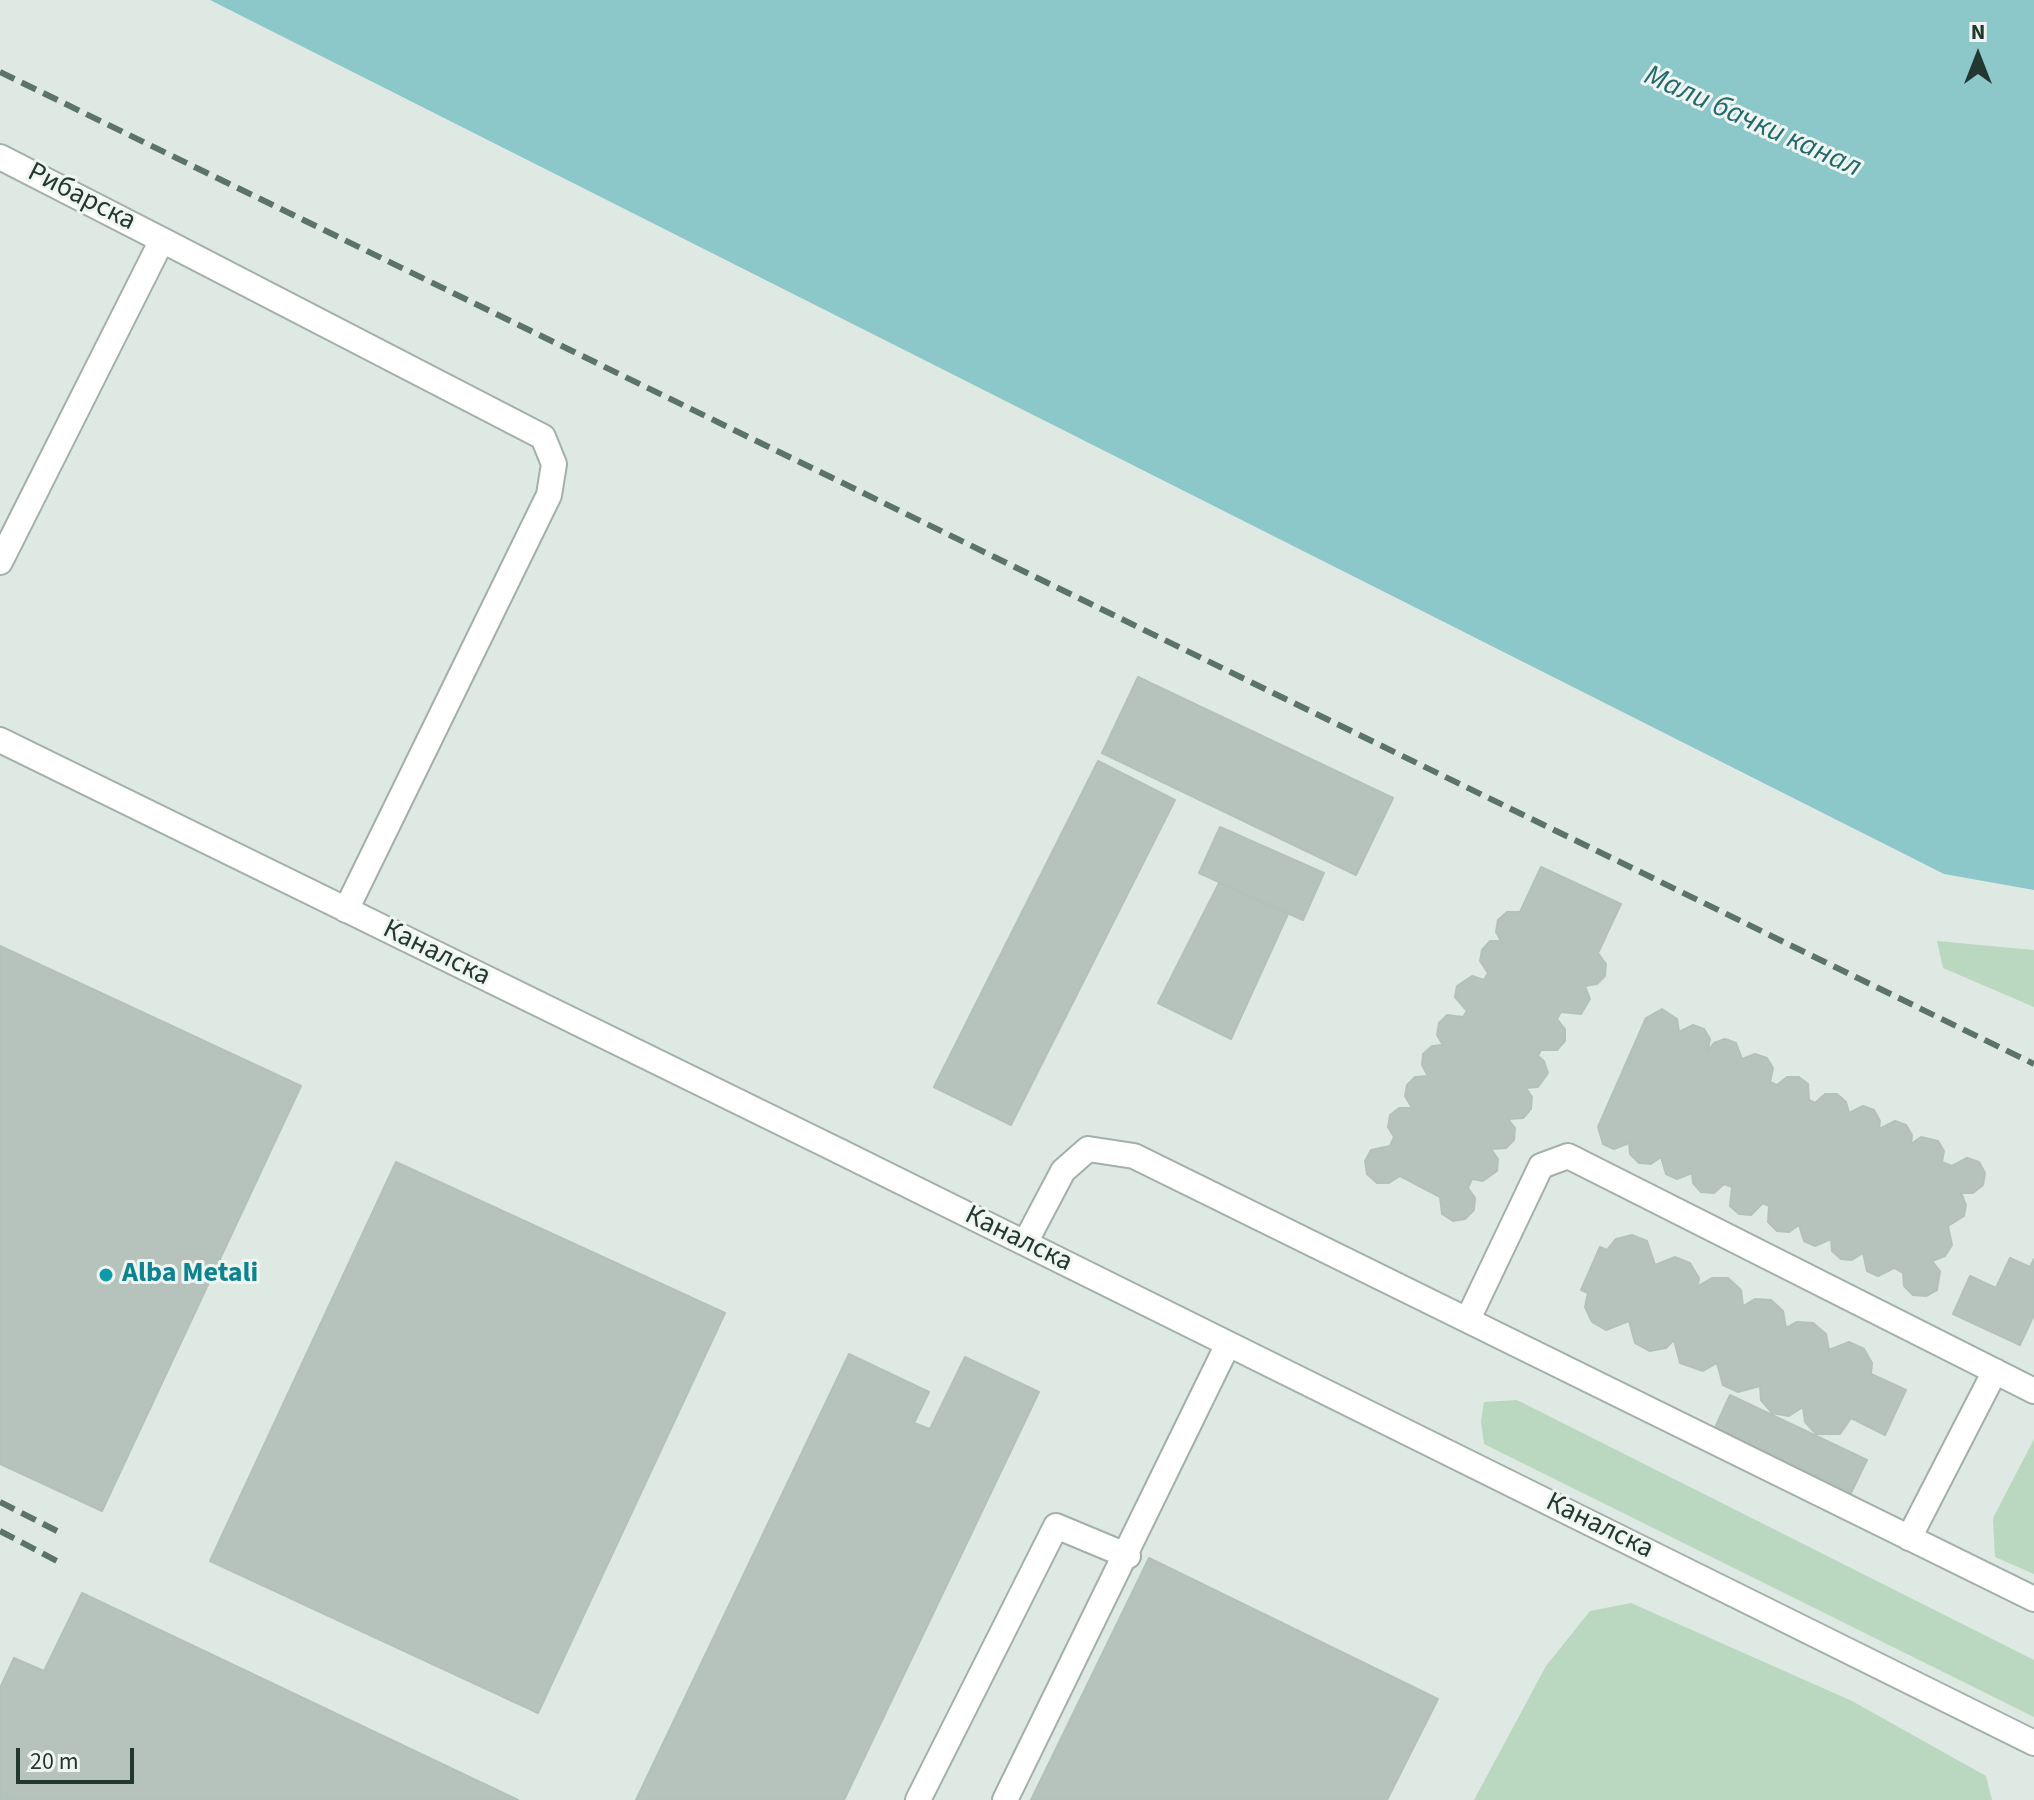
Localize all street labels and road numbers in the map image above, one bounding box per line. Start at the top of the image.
street label: Рибарска [21,157,141,239]
street label: Каналска [377,914,495,994]
street label: Каналска [959,1200,1077,1280]
street label: Каналска [1540,1487,1658,1567]

